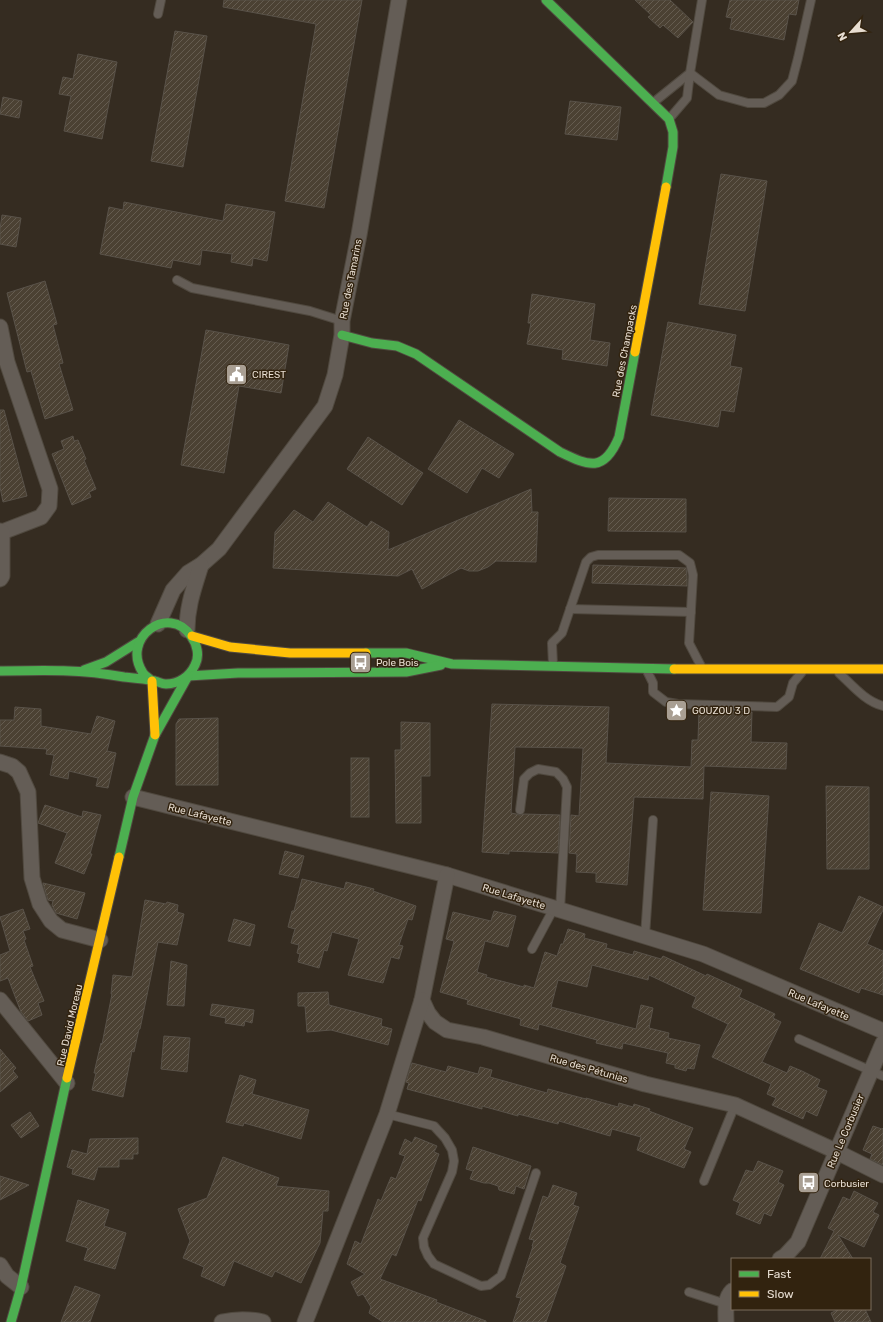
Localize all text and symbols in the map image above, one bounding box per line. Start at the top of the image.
north arrow [831,12,871,52]
text: N [835,30,850,43]
street label: Rue des Tamarins [337,238,365,320]
street label: Rue des Champacks [610,304,640,398]
public building icon: CIREST [223,361,249,387]
place label: CIREST [252,369,286,381]
bus stop icon: Pole Bois [347,649,373,675]
place label: Pole Bois [376,657,419,669]
place icon: GOUZOU 3 D [664,697,690,723]
place label: GOUZOU 3 D [692,705,750,717]
street label: Rue Lafayette [167,801,233,829]
street label: Rue Lafayette [481,882,547,912]
street label: Rue David Moreau [55,983,85,1067]
street label: Rue Lafayette [786,987,851,1023]
street label: Rue des Pétunias [548,1052,629,1086]
street label: Rue Le Corbusier [825,1092,867,1170]
bus stop icon: Corbusier [795,1170,821,1196]
place label: Corbusier [824,1178,869,1190]
legend [731,1258,871,1310]
text: Fast [767,1267,791,1281]
text: Slow [767,1287,794,1301]

